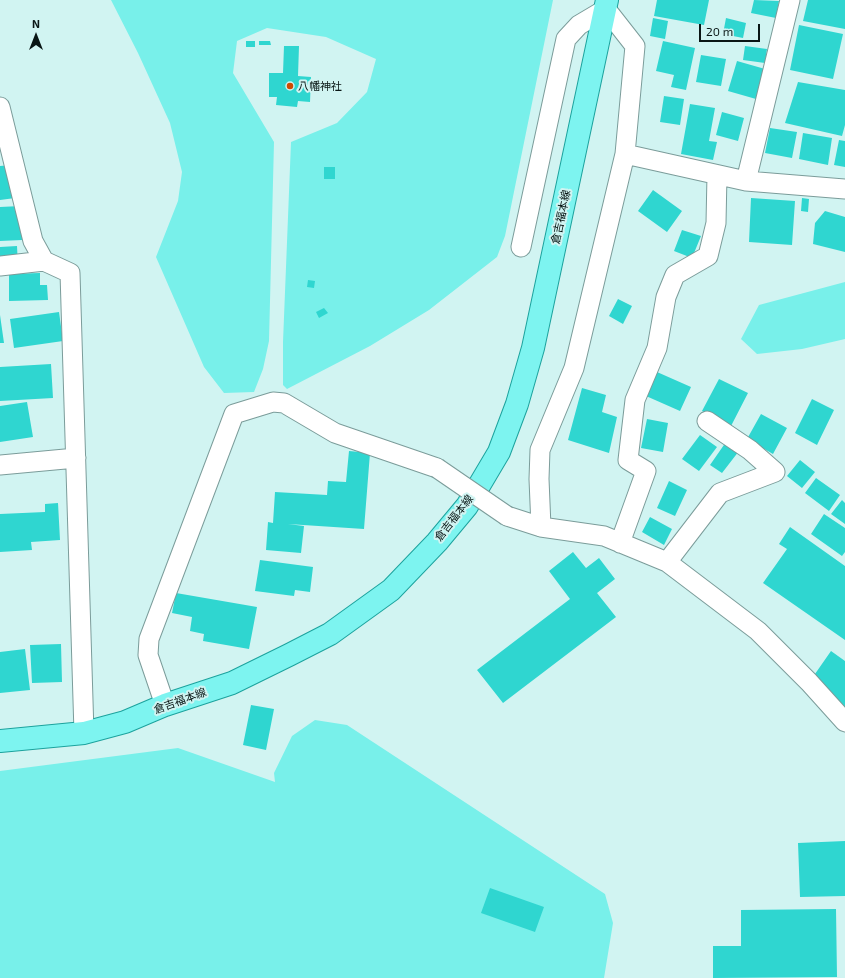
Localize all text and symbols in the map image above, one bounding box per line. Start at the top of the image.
north arrow [16,16,56,56]
scale bar [701,16,762,42]
text: N [32,17,40,30]
text: 20 m [706,24,733,38]
place label: 八幡神社 [298,79,342,93]
marker: 八幡神社 [285,81,295,91]
street label: 倉吉福本線 [549,189,573,245]
street label: 倉吉福本線 [432,492,476,544]
street label: 倉吉福本線 [152,685,208,717]

